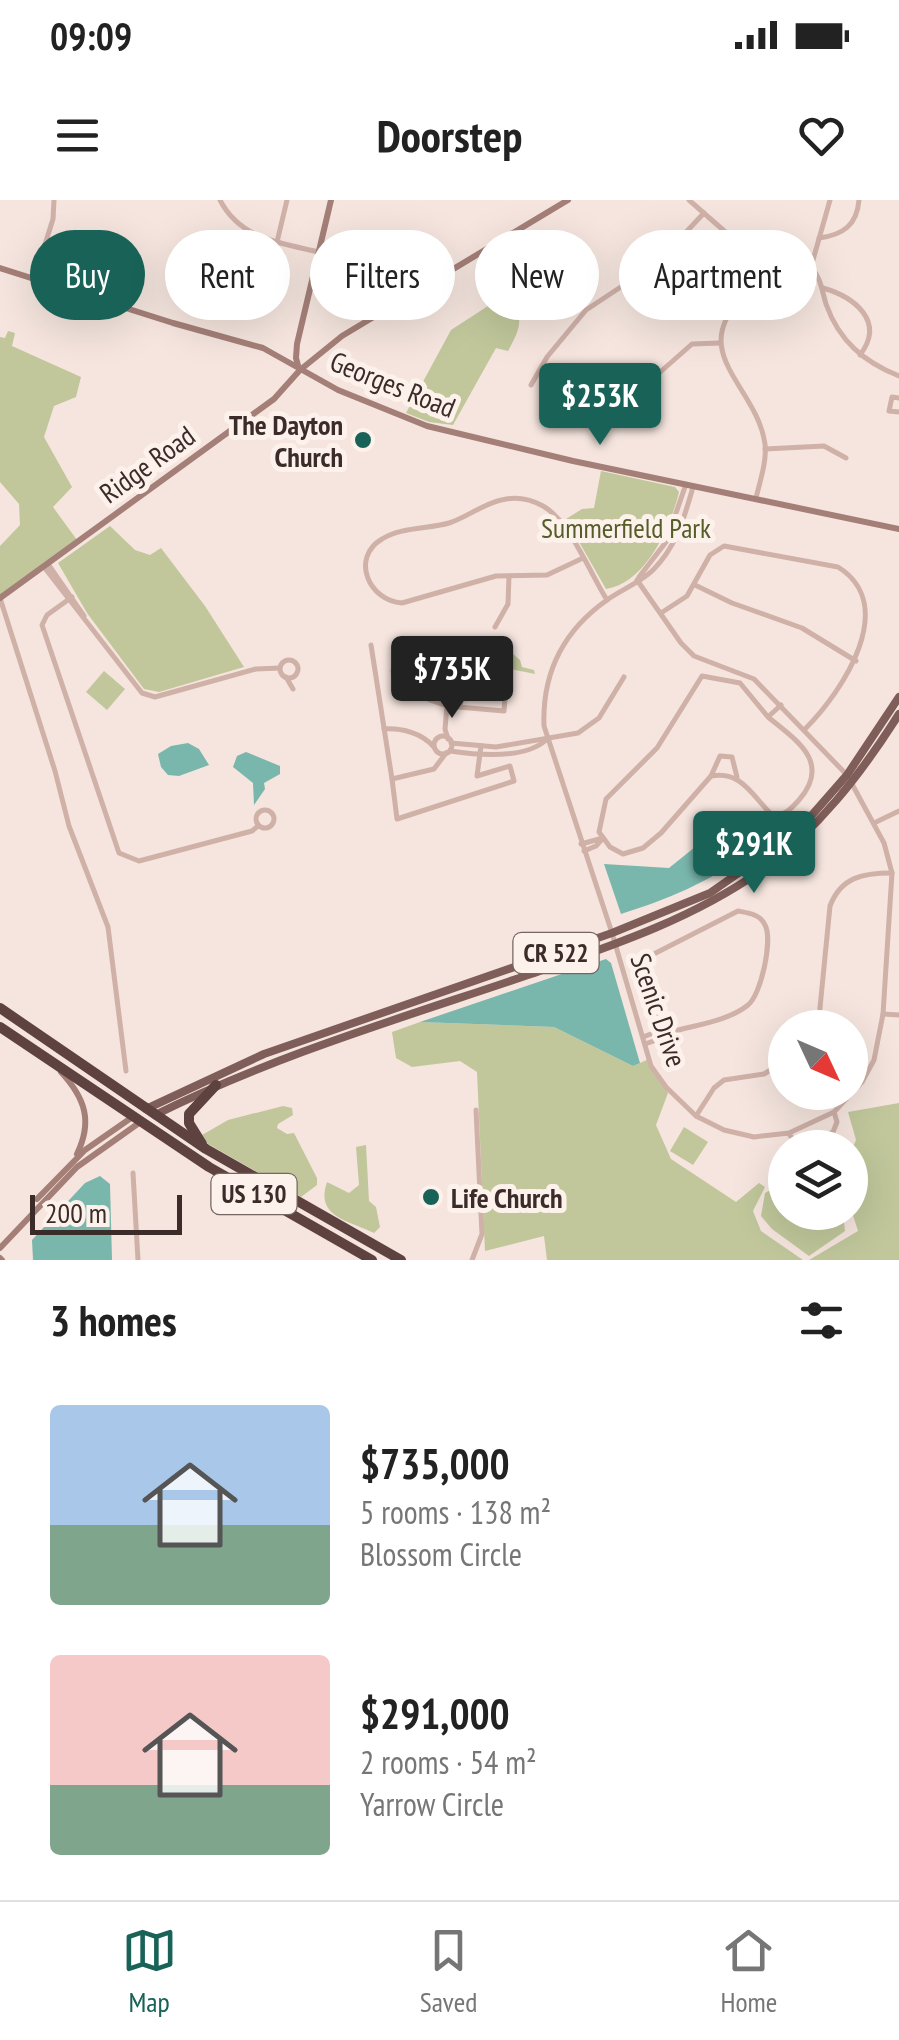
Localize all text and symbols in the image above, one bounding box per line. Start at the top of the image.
text: 09:09 [50,11,132,60]
text: Doorstep [377,106,522,164]
icon: menu [50,108,105,163]
icon: heart [794,108,849,163]
chip: Buy [30,230,145,320]
chip: Rent [165,230,290,320]
chip: Filters [310,230,455,320]
chip: New [475,230,599,320]
chip: Apartment [619,230,817,320]
street label: Georges Road [325,342,461,426]
pin: $253K [530,363,670,448]
text: $253K [561,374,639,416]
place label: The Dayton Church [229,406,343,475]
street label: Ridge Road [92,417,202,511]
marker: The Dayton Church [352,429,374,451]
park label: Summerfield Park [541,509,711,546]
pin: $735K [382,636,522,721]
text: $735K [413,647,491,689]
pin: $291K [684,811,824,896]
text: $291K [715,822,793,864]
road number: CR 522 [514,933,598,973]
street label: Scenic Drive [622,948,696,1072]
north arrow [768,1010,868,1110]
map controls [768,1010,868,1230]
button: layers [768,1130,868,1230]
road number: US 130 [212,1174,296,1214]
place label: Life Church [451,1179,562,1216]
marker: Life Church [420,1186,442,1208]
scale bar [30,1190,182,1234]
text: 200 m [45,1194,107,1231]
text: 3 homes [50,1293,177,1348]
icon: filters [794,1293,849,1348]
text: $735,000 [360,1436,510,1491]
icon: home [130,1445,250,1565]
text: 5 rooms · 138 m² [360,1491,551,1533]
text: Blossom Circle [360,1533,522,1575]
text: $291,000 [360,1686,510,1741]
icon: home [130,1695,250,1815]
text: 2 rooms · 54 m² [360,1741,537,1783]
text: Yarrow Circle [360,1783,504,1825]
tab: Map [122,1923,177,2020]
tab: Saved [420,1923,477,2020]
tab: Home [721,1923,777,2020]

